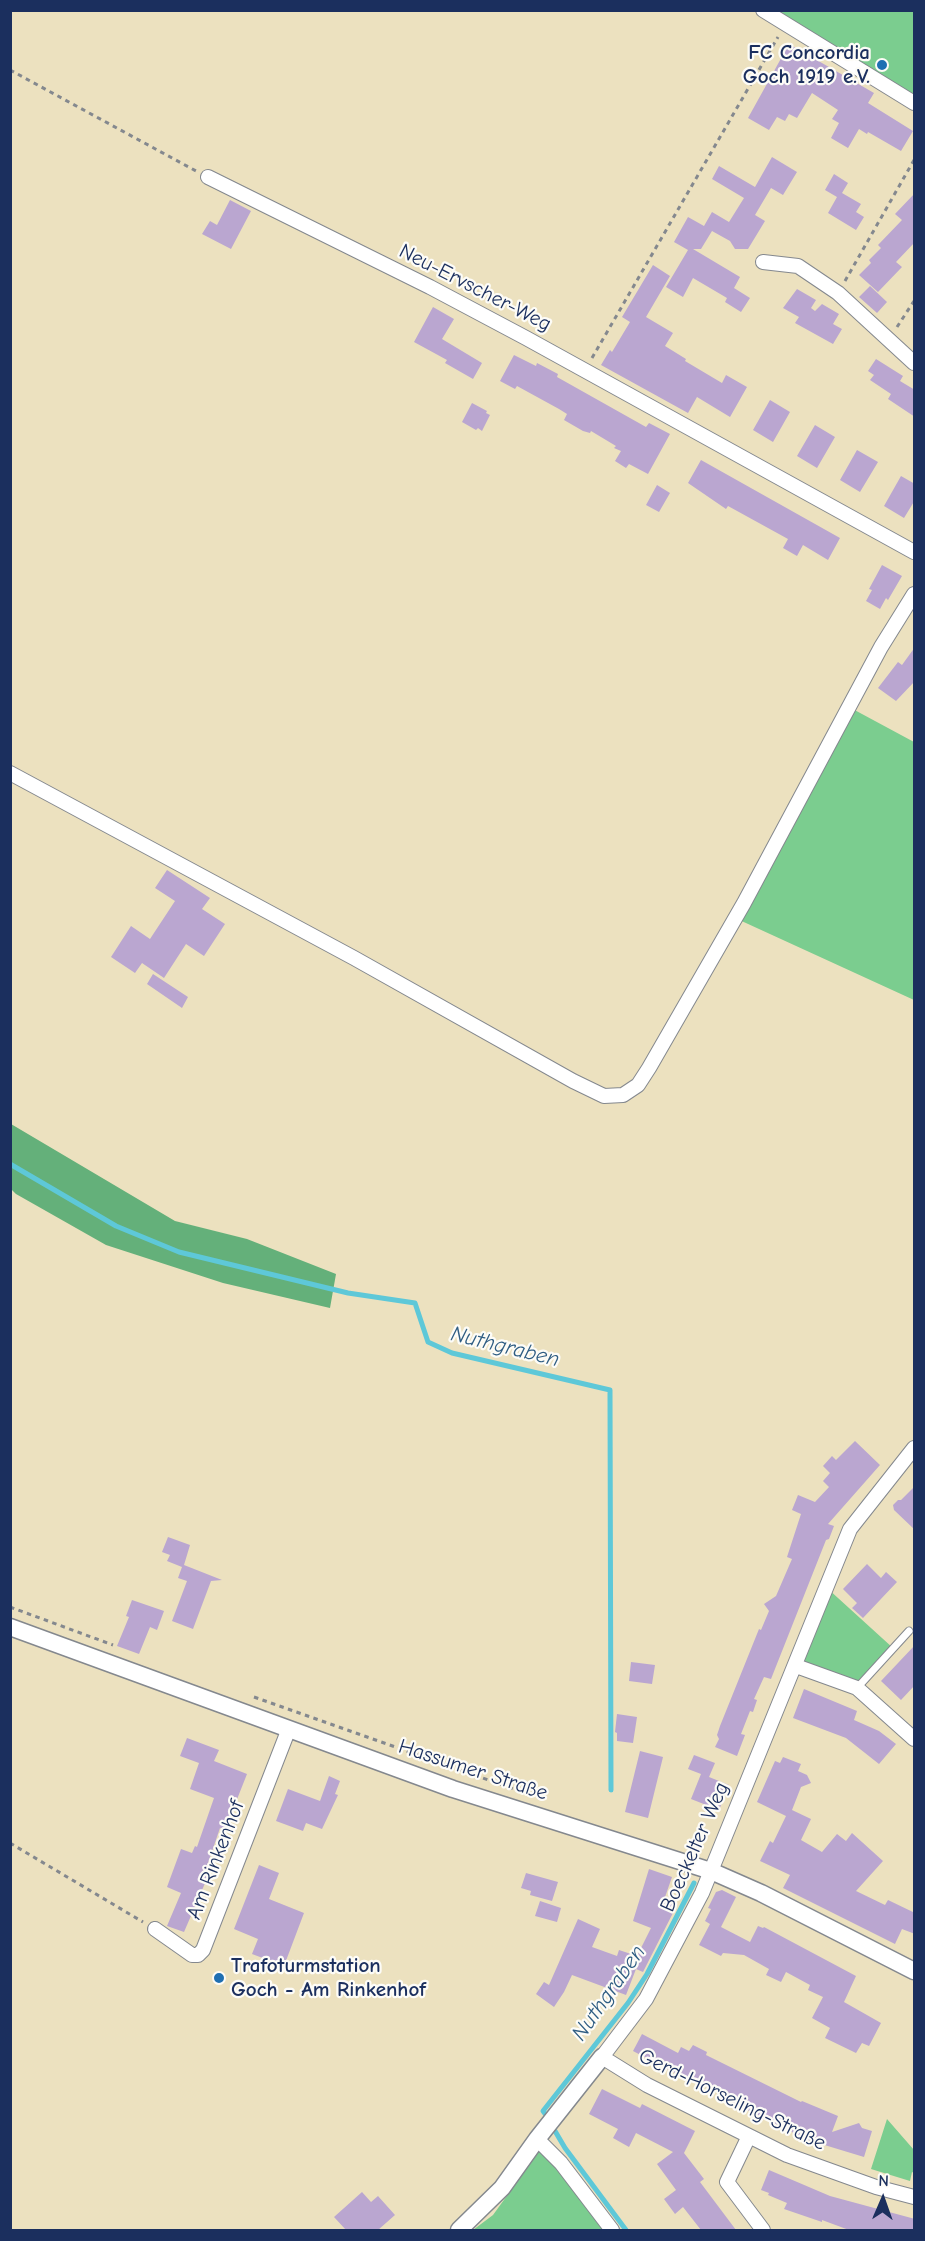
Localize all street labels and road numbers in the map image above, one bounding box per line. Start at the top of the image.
street label: Neu-Ervscher-Weg [395,239,555,337]
street label: Hassumer Straße [395,1734,551,1806]
street label: Boeckelter Weg [655,1778,735,1916]
street label: Am Rinkenhof [182,1797,250,1923]
street label: Gerd-Horseling-Straße [634,2044,830,2156]

